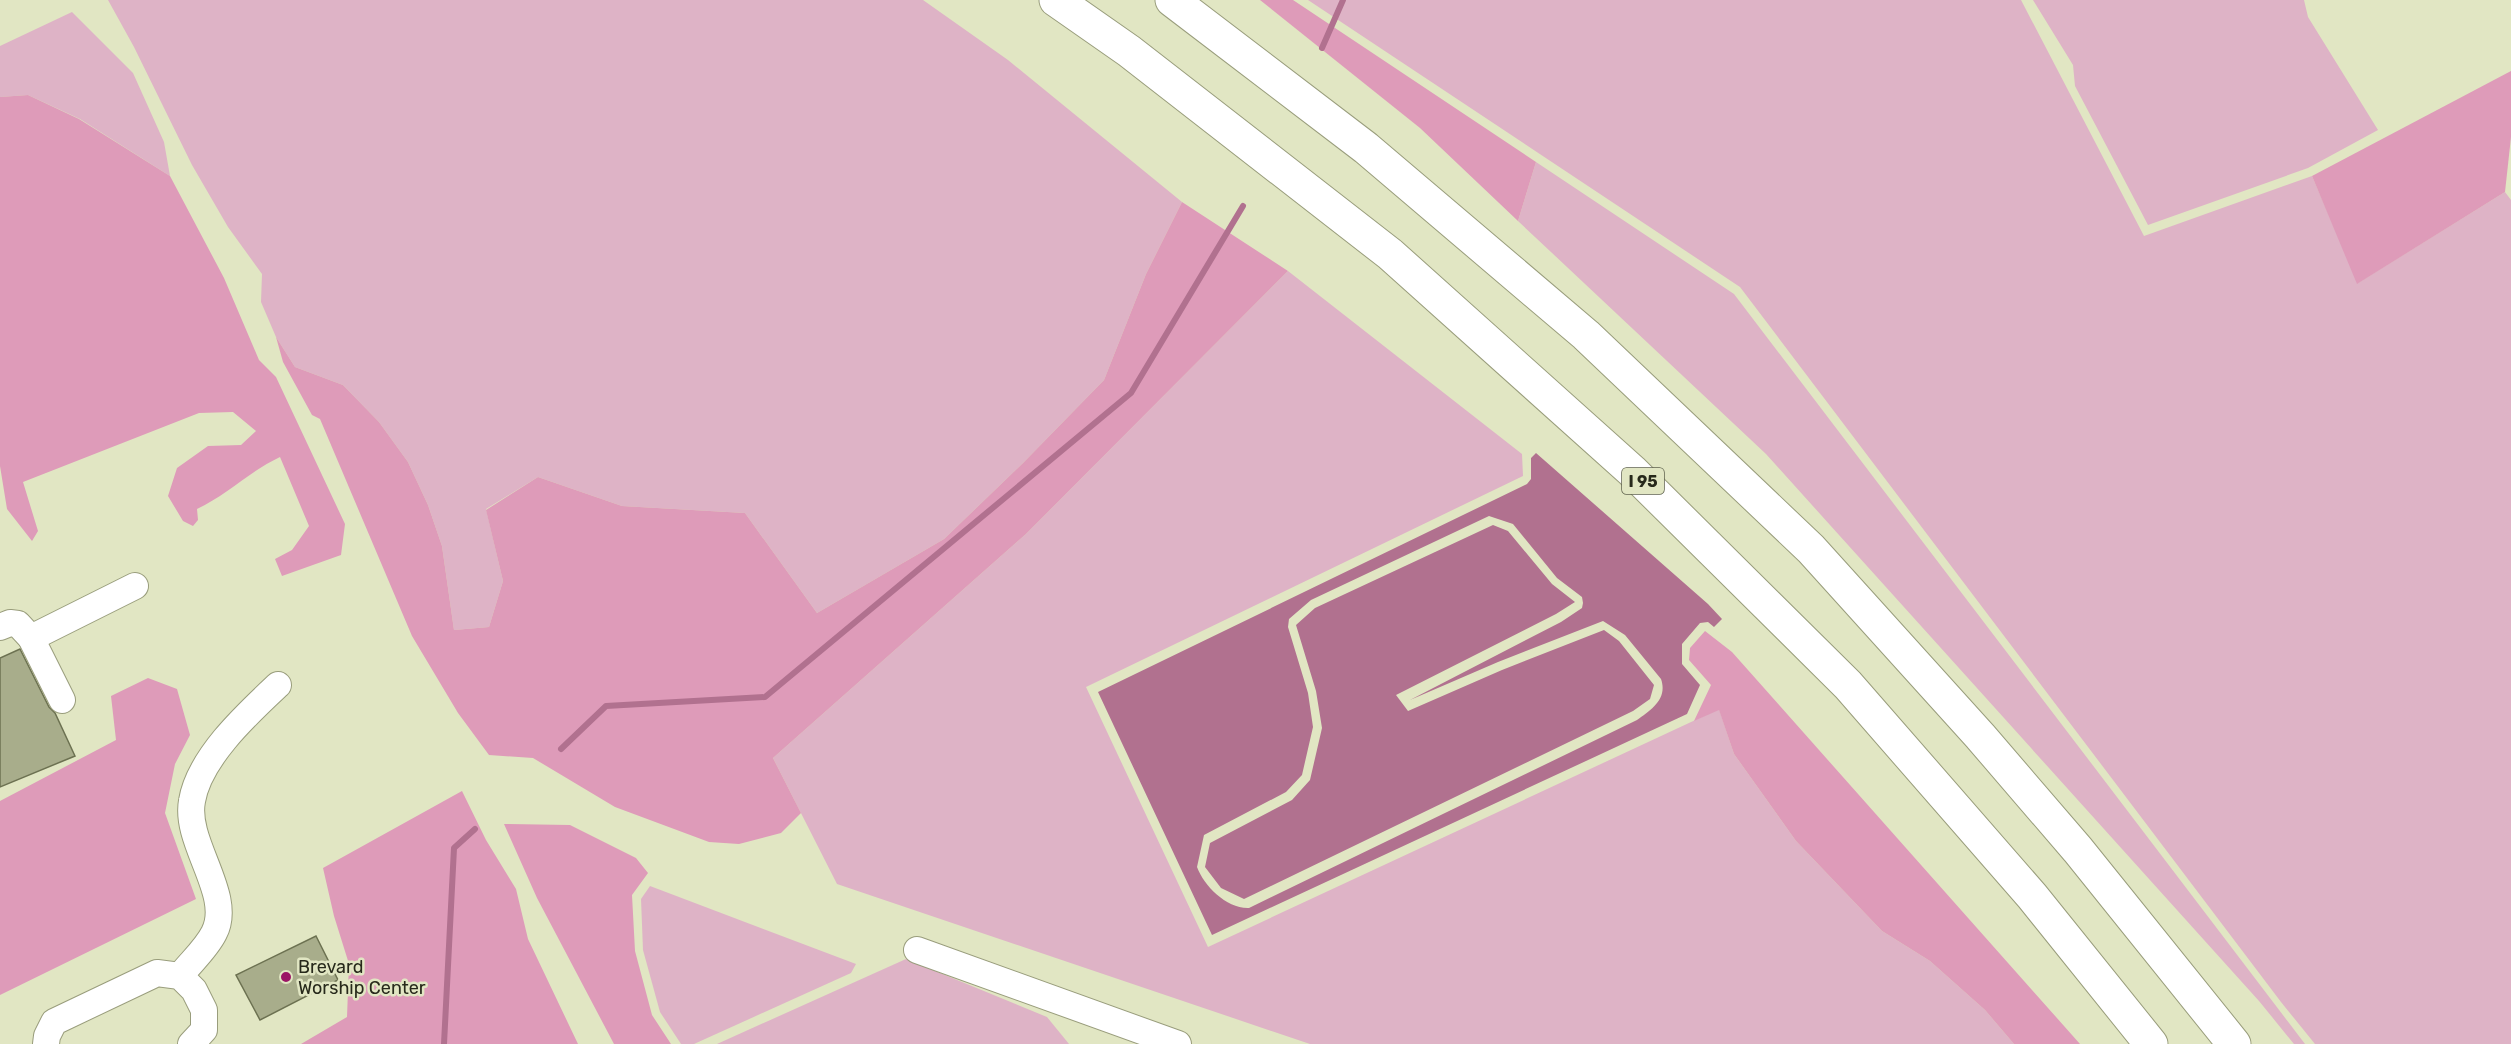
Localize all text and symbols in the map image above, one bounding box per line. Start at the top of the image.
road number: I 95 [1622,468,1664,494]
place label: Brevard Worship Center [298,956,426,999]
marker: Brevard Worship Center [279,970,293,984]

